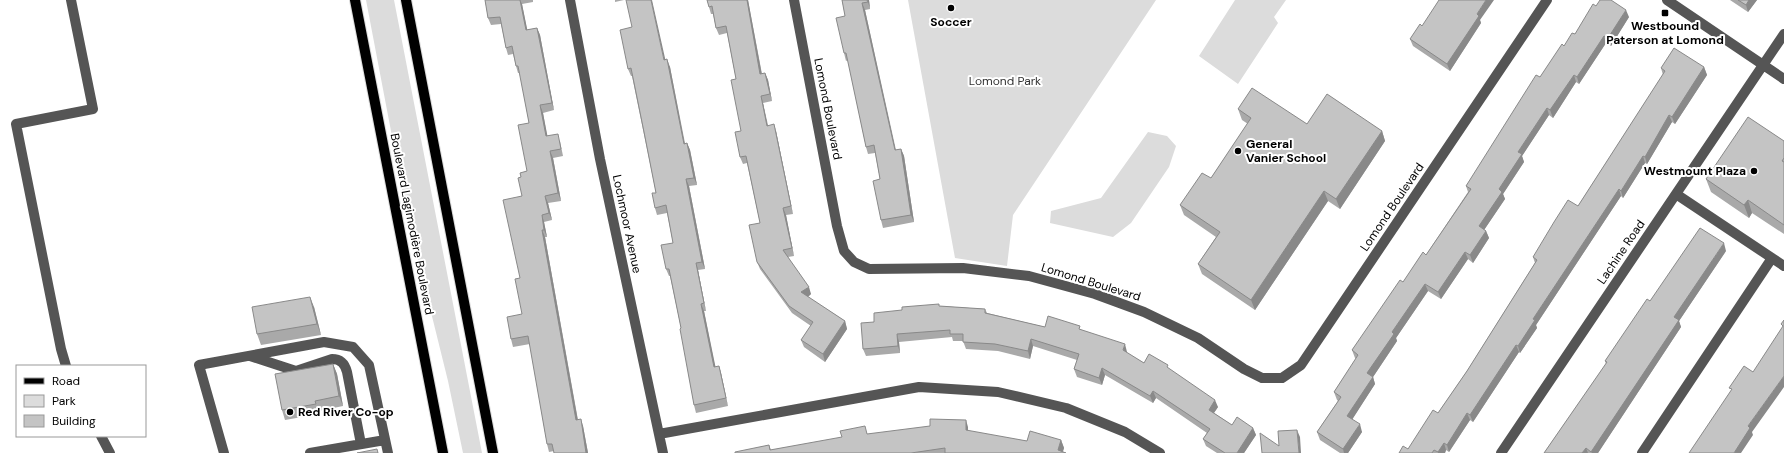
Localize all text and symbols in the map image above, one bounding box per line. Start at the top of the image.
marker: Soccer [946,3,956,13]
marker: Westbound Paterson at Lomond [1660,8,1670,18]
place label: Soccer [930,14,972,30]
place label: Westbound Paterson at Lomond [1606,18,1724,48]
street label: Lomond Boulevard [810,57,846,161]
park label: Lomond Park [969,73,1041,89]
street label: Boulevard Lagimodière Boulevard [387,132,437,316]
place label: General Vanier School [1246,136,1326,166]
marker: General Vanier School [1233,146,1243,156]
street label: Lomond Boulevard [1356,160,1428,254]
place label: Westmount Plaza [1644,163,1746,179]
marker: Westmount Plaza [1749,166,1759,176]
street label: Lochmoor Avenue [609,173,645,275]
street label: Lachine Road [1594,217,1648,287]
street label: Lomond Boulevard [1039,259,1143,305]
legend [16,365,146,437]
text: Road [52,373,80,389]
text: Park [52,393,76,409]
place label: Red River Co-op [298,404,394,420]
marker: Red River Co-op [285,407,295,417]
text: Building [52,413,96,429]

